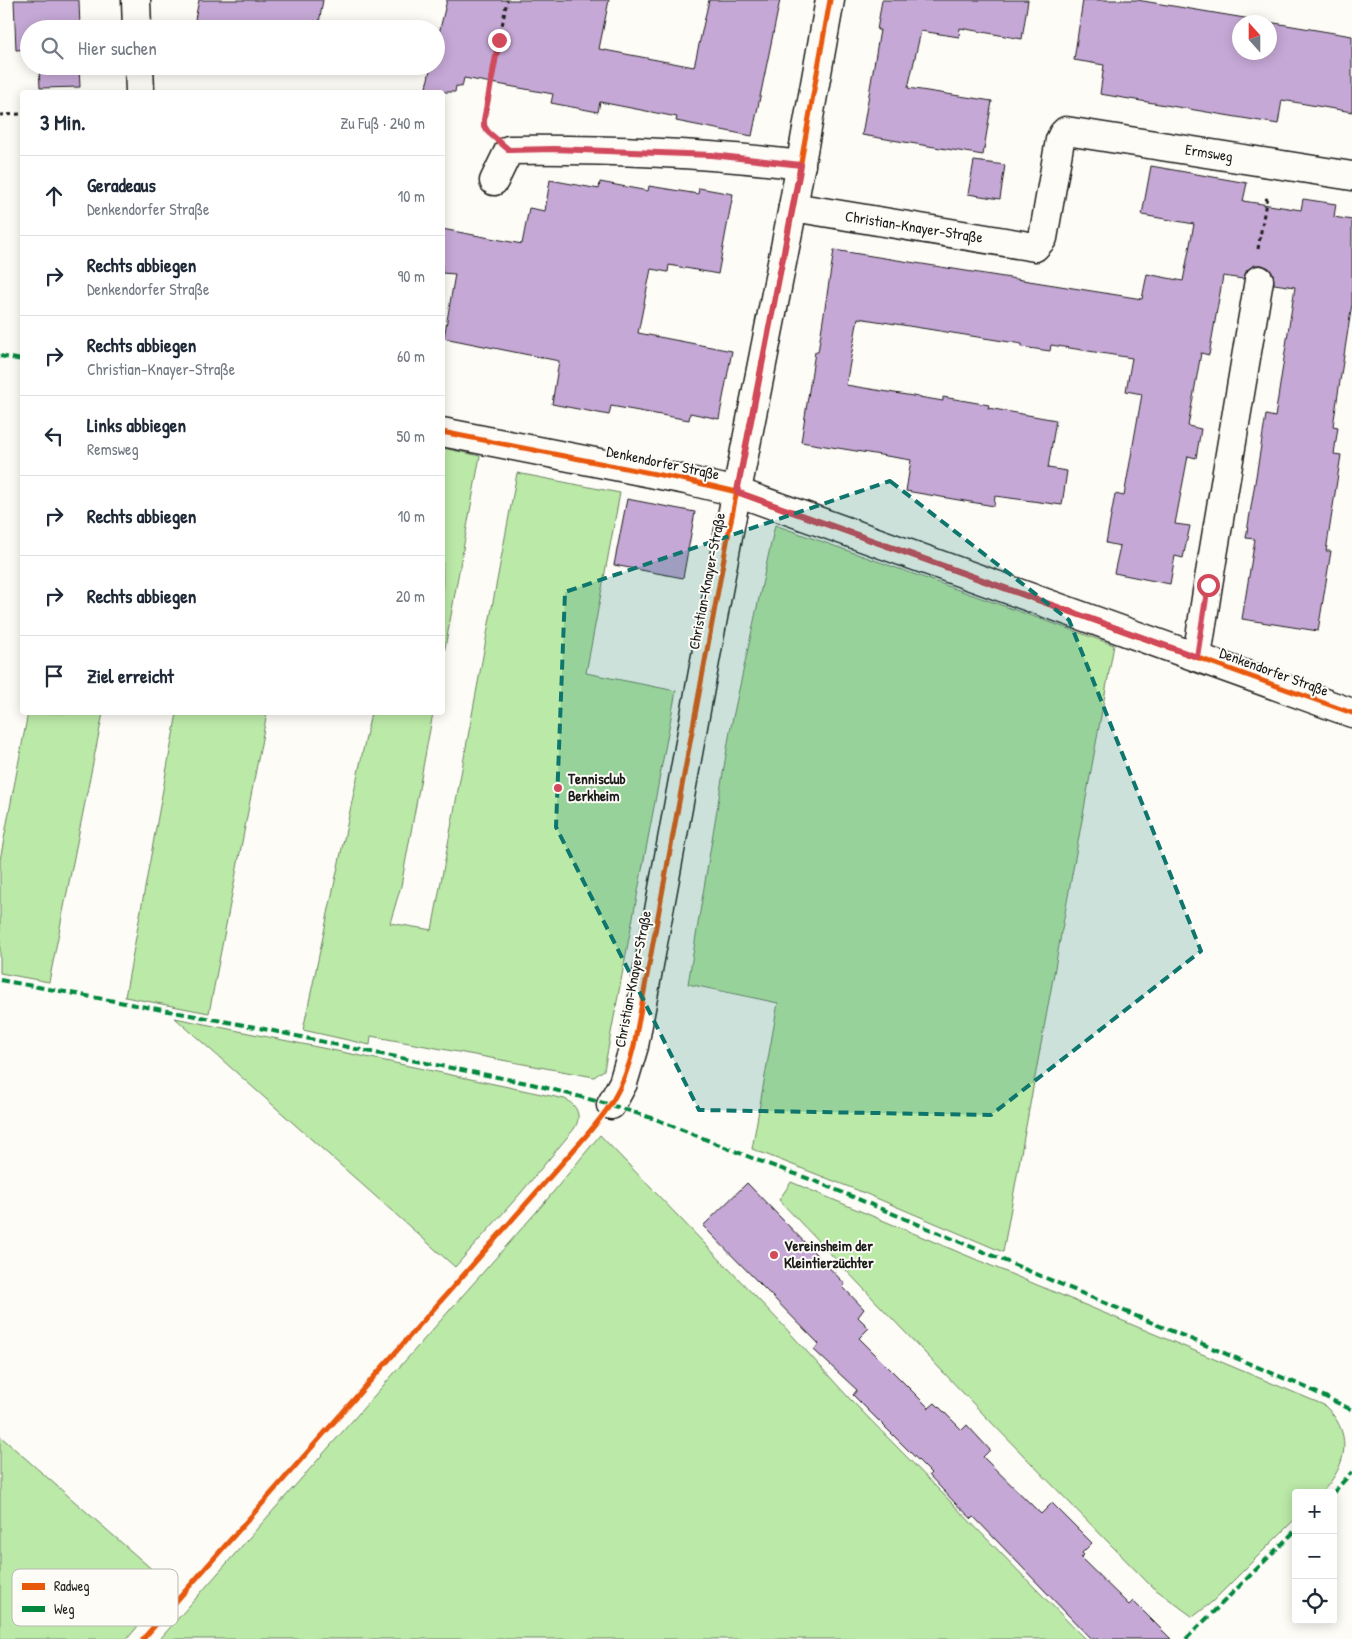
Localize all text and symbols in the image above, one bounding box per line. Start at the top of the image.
north arrow [1232,15,1277,60]
search box [20,20,445,75]
route end [488,29,511,52]
icon: search [38,34,66,62]
text: Hier suchen [78,35,157,61]
text: 3 Min. [40,108,85,137]
text: Zu Fuß · 240 m [340,112,425,134]
street label: Ermsweg [1184,138,1235,167]
text: Geradeaus [87,172,156,198]
icon: ahead [40,182,68,210]
text: 10 m [397,185,425,207]
text: Denkendorfer Straße [87,198,209,220]
street label: Christian-Knayer-Straße [844,205,984,248]
text: Rechts abbiegen [87,252,196,278]
icon: right [40,262,68,290]
text: 90 m [397,265,425,287]
text: Denkendorfer Straße [87,278,209,300]
text: Rechts abbiegen [87,332,196,358]
icon: right [40,342,68,370]
text: 60 m [397,345,425,367]
text: Christian-Knayer-Straße [87,358,235,380]
text: Links abbiegen [87,412,186,438]
icon: left [40,422,68,450]
text: 50 m [397,425,425,447]
text: Remsweg [87,438,139,460]
street label: Denkendorfer Straße [605,440,721,485]
icon: right [40,502,68,530]
text: Rechts abbiegen [87,503,196,529]
text: 10 m [397,505,425,527]
street label: Christian-Knayer-Straße [683,511,730,651]
route start [1197,574,1220,597]
icon: right [40,582,68,610]
text: Rechts abbiegen [87,583,196,609]
text: 20 m [396,585,425,607]
street label: Denkendorfer Straße [1217,642,1332,701]
icon: arrive [40,662,68,690]
text: Ziel erreicht [87,663,174,689]
place label: Tennisclub Berkheim [567,768,626,806]
marker: Tennisclub Berkheim [552,782,564,794]
street label: Christian-Knayer-Straße [609,909,656,1049]
place label: Vereinsheim der Kleintierzüchter [784,1235,874,1273]
marker: Vereinsheim der Kleintierzüchter [768,1249,780,1261]
map controls [1292,1489,1337,1624]
button: + [1292,1489,1337,1534]
button: − [1292,1534,1337,1579]
legend [12,1569,178,1626]
text: Radweg [54,1576,90,1596]
button: locate [1292,1579,1337,1624]
text: Weg [54,1599,74,1619]

